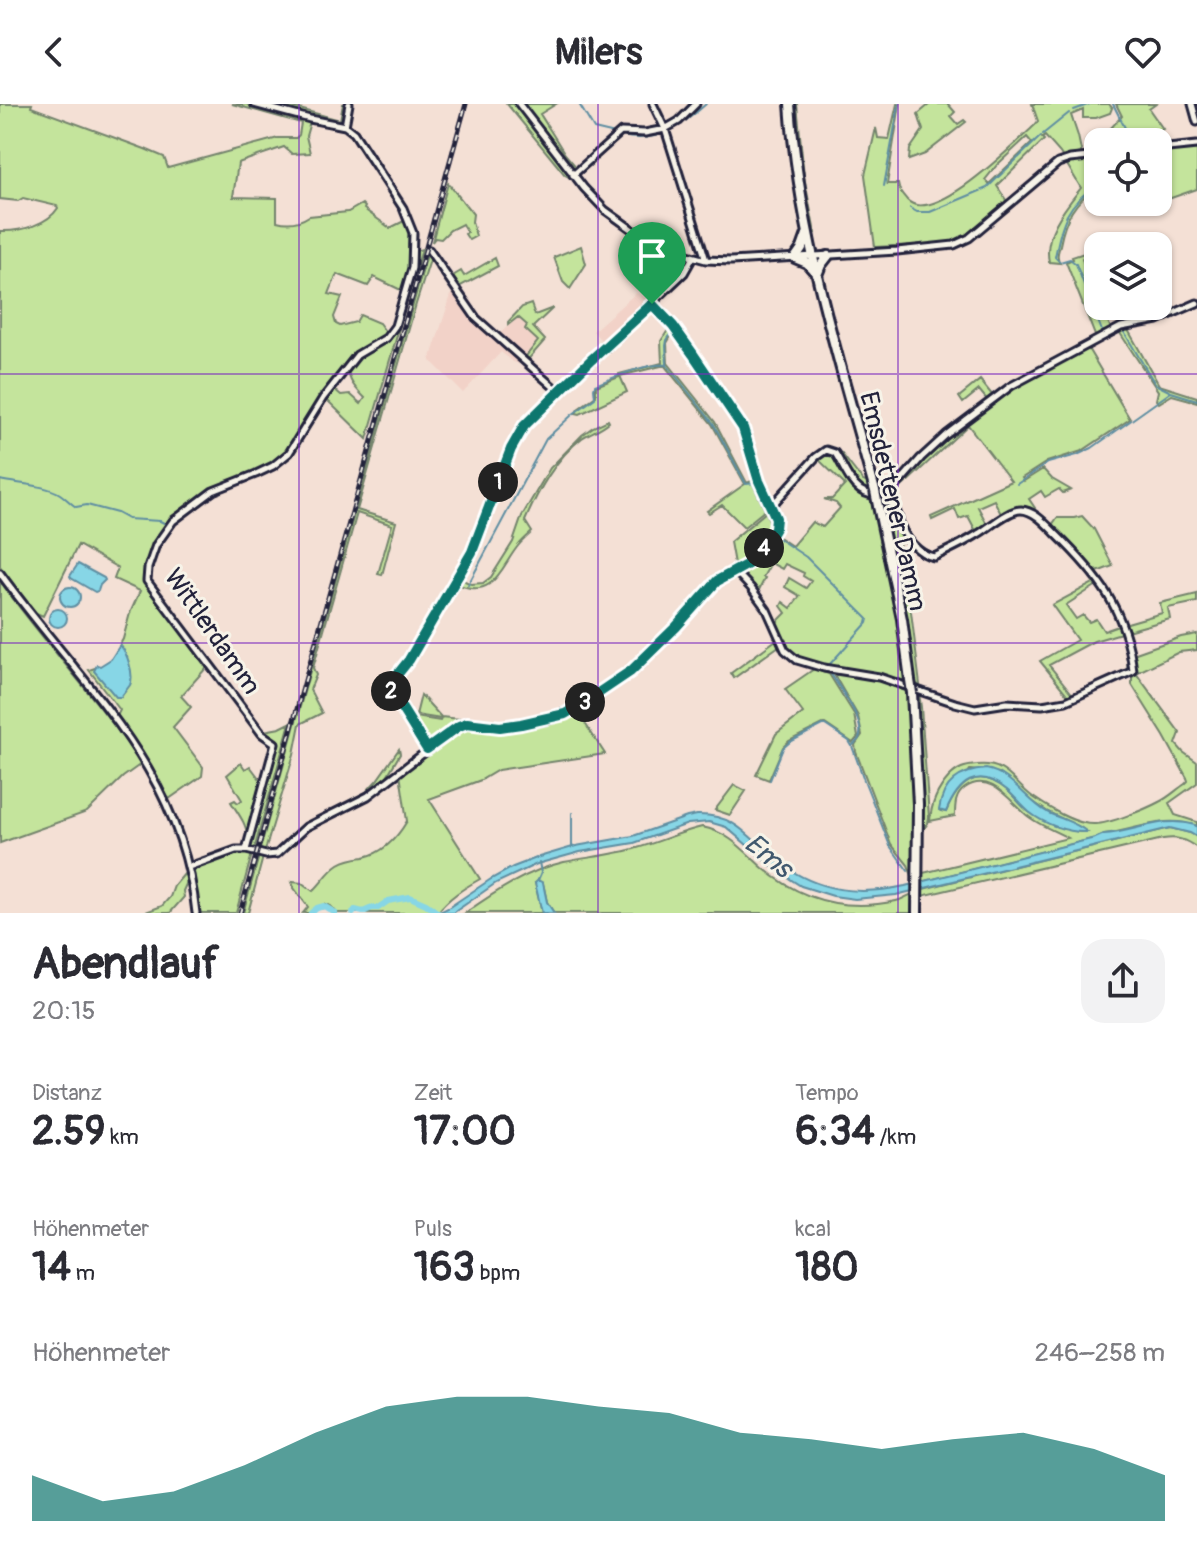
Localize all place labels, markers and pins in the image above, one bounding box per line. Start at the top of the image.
pin [618,222,686,304]
pin: 1 [478,462,518,502]
pin: 4 [744,528,784,568]
pin: 2 [371,671,411,711]
pin: 3 [565,682,605,722]

